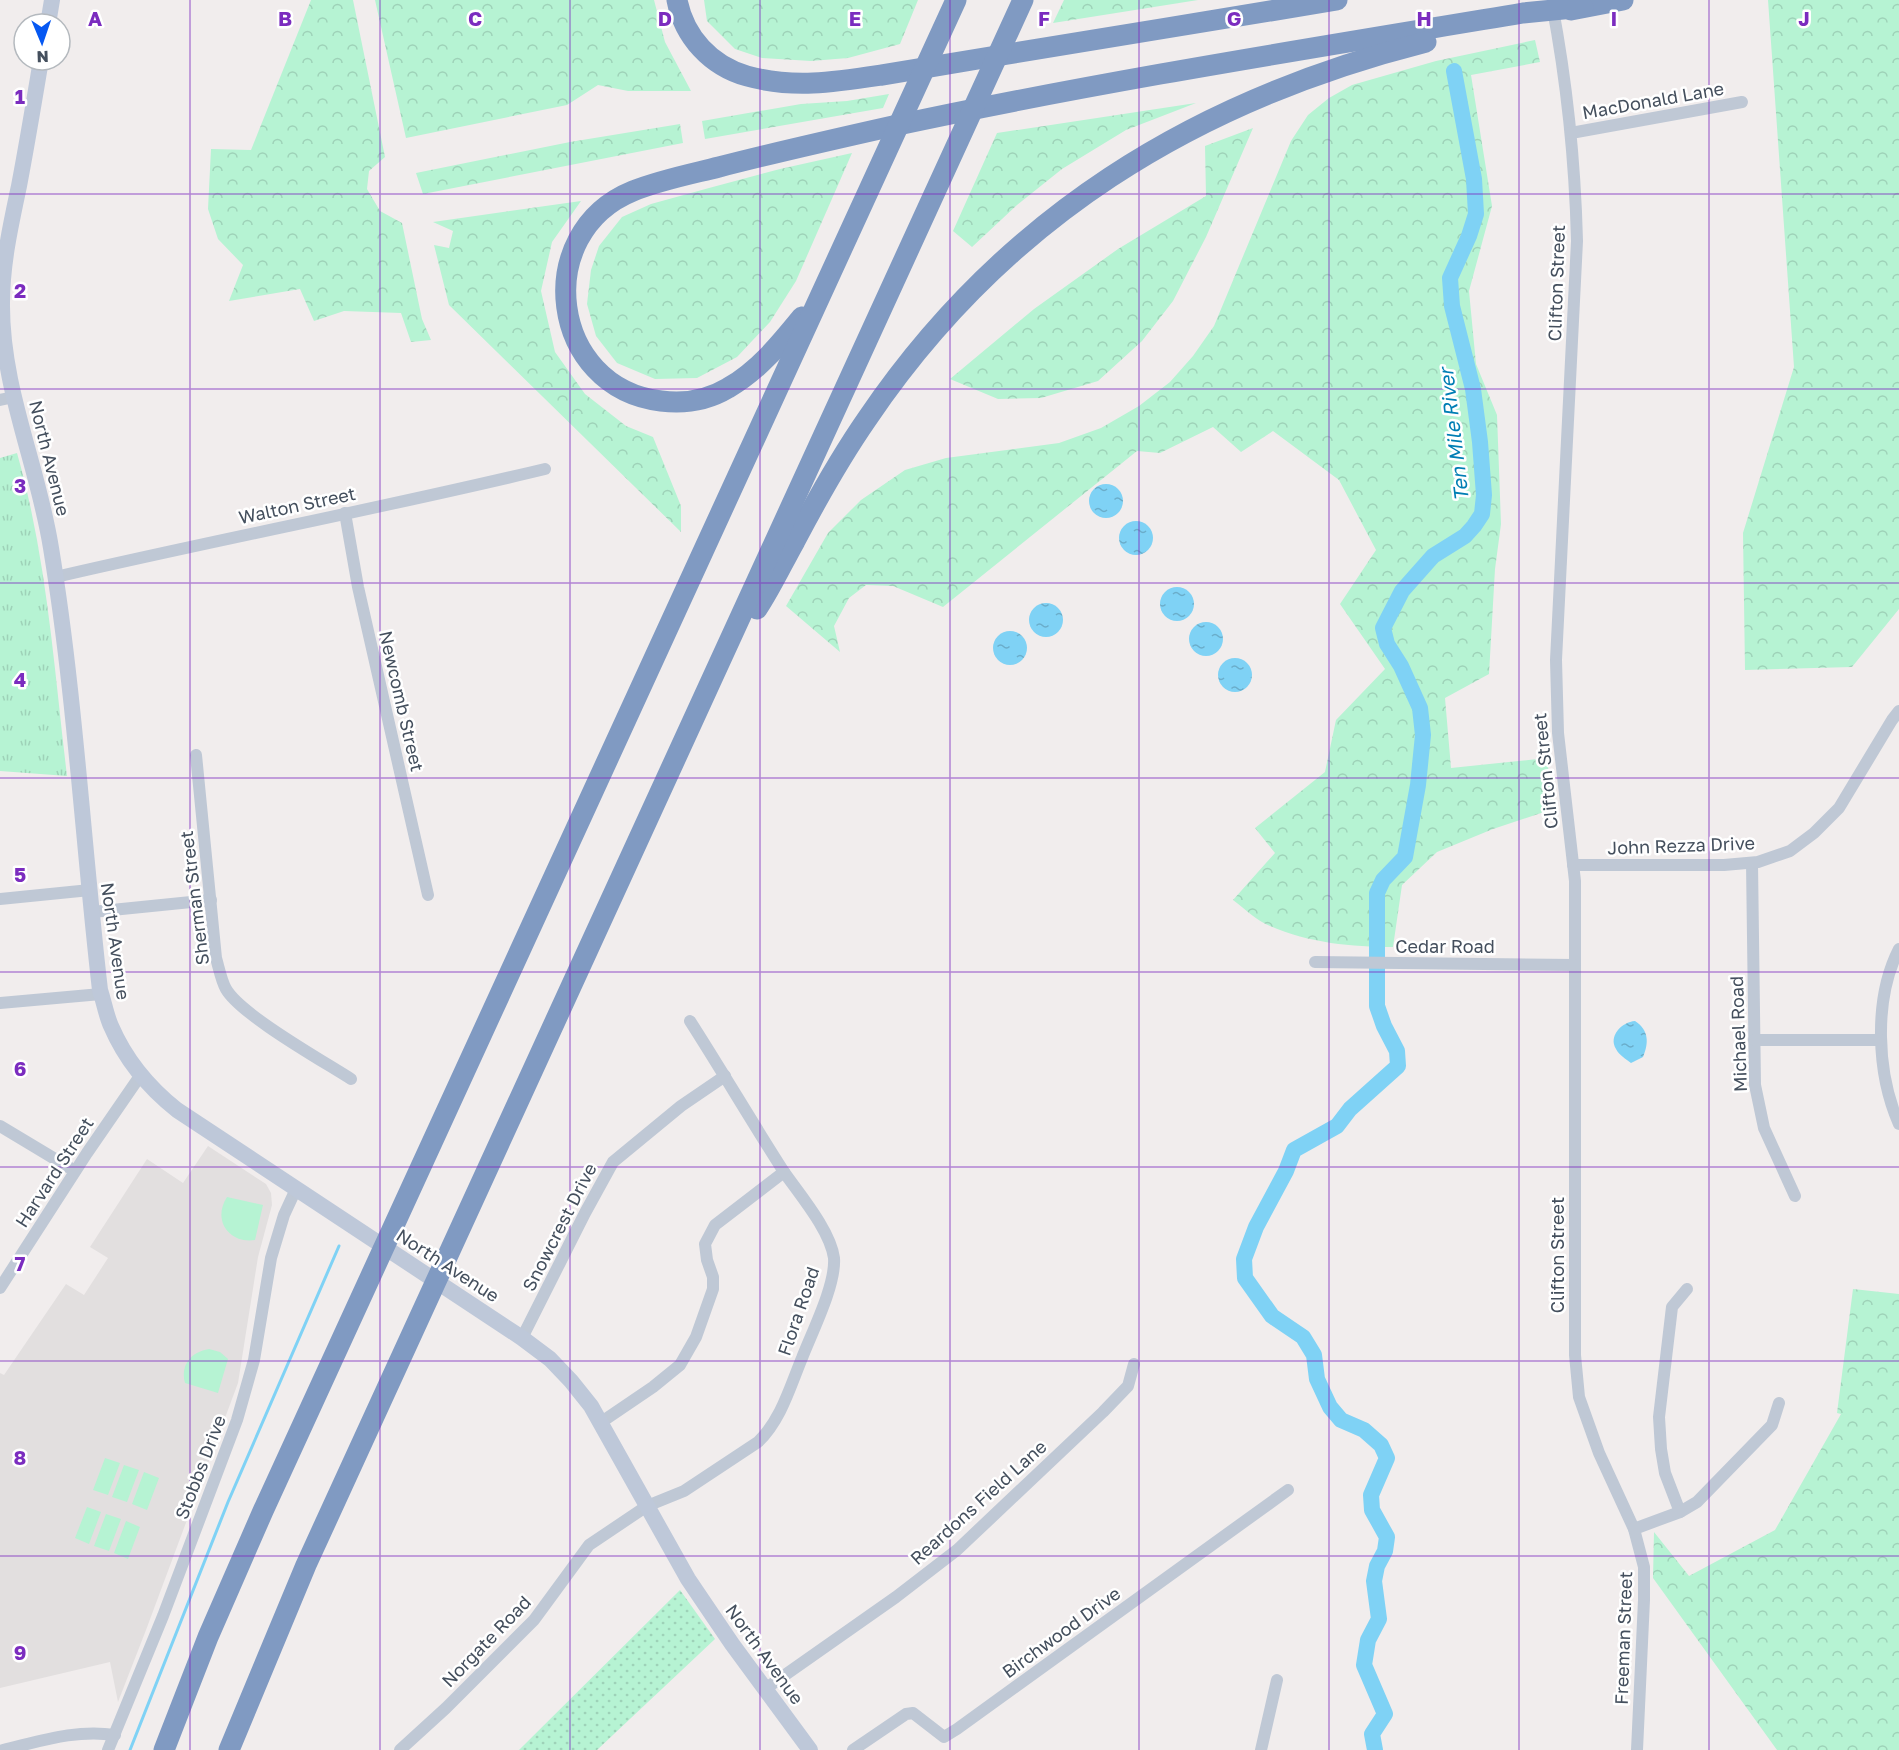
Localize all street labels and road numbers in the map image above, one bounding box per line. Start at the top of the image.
street label: MacDonald Lane [1580,77,1726,123]
street label: Clifton Street [1543,224,1569,342]
street label: North Avenue [25,398,75,518]
street label: Walton Street [237,482,357,528]
street label: Newcomb Street [375,629,429,773]
street label: Clifton Street [1528,712,1562,830]
street label: Sherman Street [175,830,213,966]
street label: John Rezza Drive [1607,831,1755,859]
street label: North Avenue [97,881,135,1001]
street label: Cedar Road [1395,935,1495,957]
street label: Michael Road [1725,976,1751,1092]
street label: Harvard Street [10,1113,98,1231]
street label: Snowcrest Drive [517,1159,601,1295]
street label: Clifton Street [1546,1197,1568,1313]
street label: North Avenue [392,1224,504,1306]
street label: Flora Road [773,1264,823,1358]
street label: Stobbs Drive [170,1412,230,1522]
street label: Reardons Field Lane [905,1435,1051,1569]
street label: Freeman Street [1610,1571,1636,1705]
street label: Birchwood Drive [998,1582,1124,1682]
street label: Norgate Road [437,1591,535,1691]
street label: North Avenue [721,1600,809,1708]

